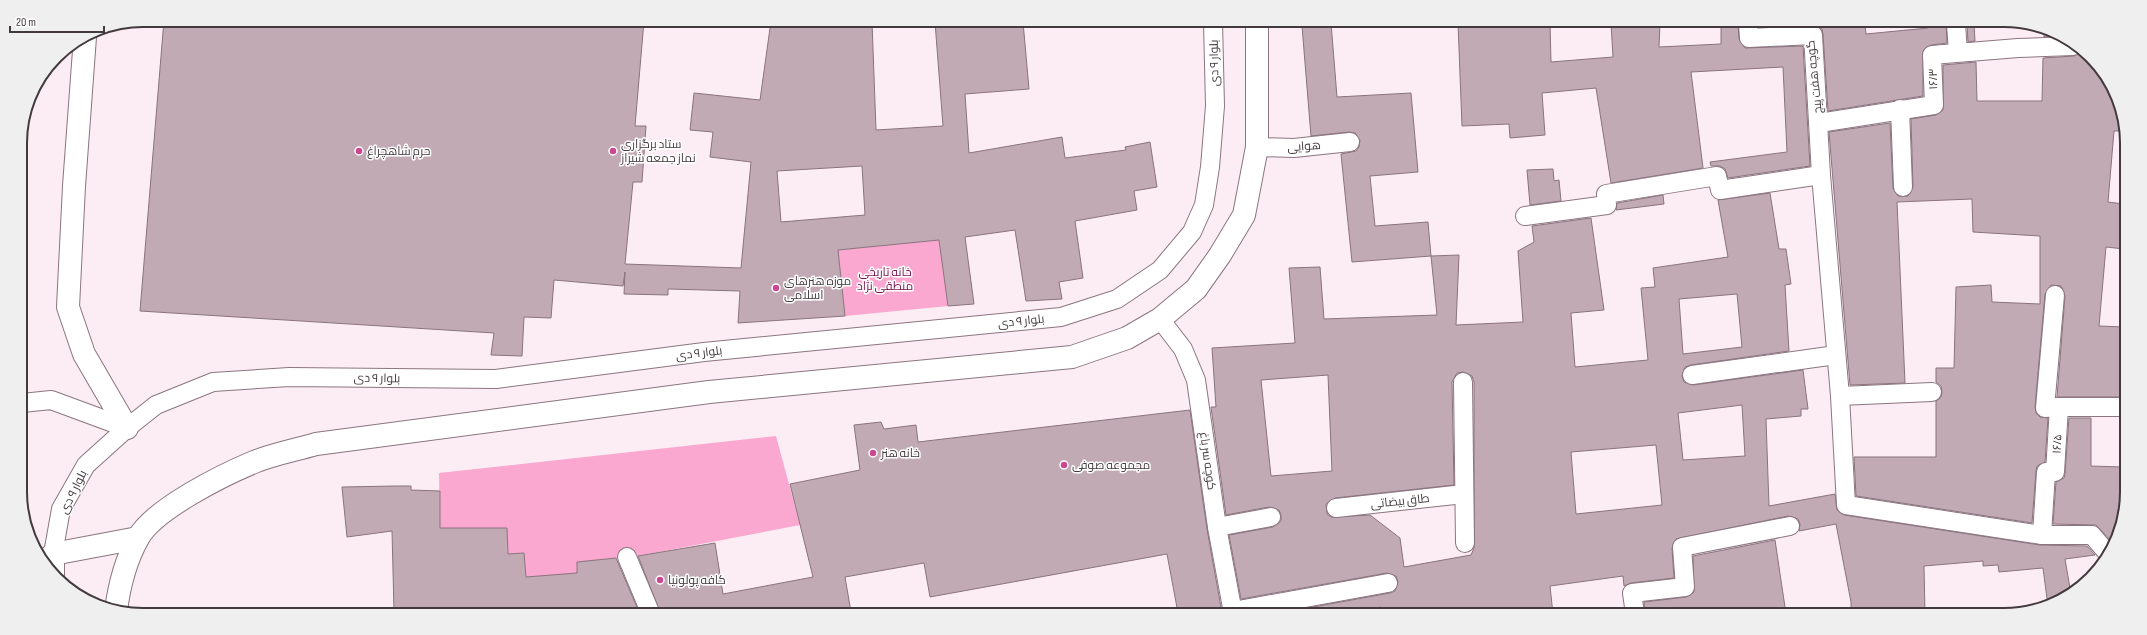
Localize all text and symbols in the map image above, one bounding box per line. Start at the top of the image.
scale bar [10,8,104,34]
text: 20 m [16,15,36,30]
street label: بلوار ۹ دی [1207,39,1222,87]
street label: گوچه هفت پیچ [1803,39,1827,114]
street label: ۱۶/۳ [1926,68,1941,90]
place label: ستاد برگزاری نماز جمعه شیراز [620,137,696,166]
street label: هوایی [1287,138,1321,155]
place label: حرم شاهچراغ [367,144,430,160]
marker: حرم شاهچراغ [354,146,364,156]
marker: ستاد برگزاری نماز جمعه شیراز [608,146,618,156]
park label: خانه تاریخی منطقی نژاد [857,265,913,294]
place label: موزه هنرهای اسلامی [784,274,851,303]
marker: موزه هنرهای اسلامی [771,283,781,293]
street label: بلوار ۹ دی [997,312,1045,331]
street label: بلوار ۹ دی [675,343,723,364]
street label: بلوار ۹ دی [353,371,401,386]
street label: کوچه سر باغ [1195,431,1219,491]
street label: ۱۶/۵ [2049,434,2065,454]
place label: خانه هنر [880,446,920,461]
marker: خانه هنر [868,448,878,458]
place label: مجموعه صوفی [1072,458,1150,473]
marker: مجموعه صوفی [1059,460,1069,470]
street label: بلوار ۹ دی [56,468,90,517]
street label: طاق بیضاتی [1370,491,1430,512]
place label: کافه پولونیا [668,573,726,589]
marker: کافه پولونیا [655,575,665,585]

